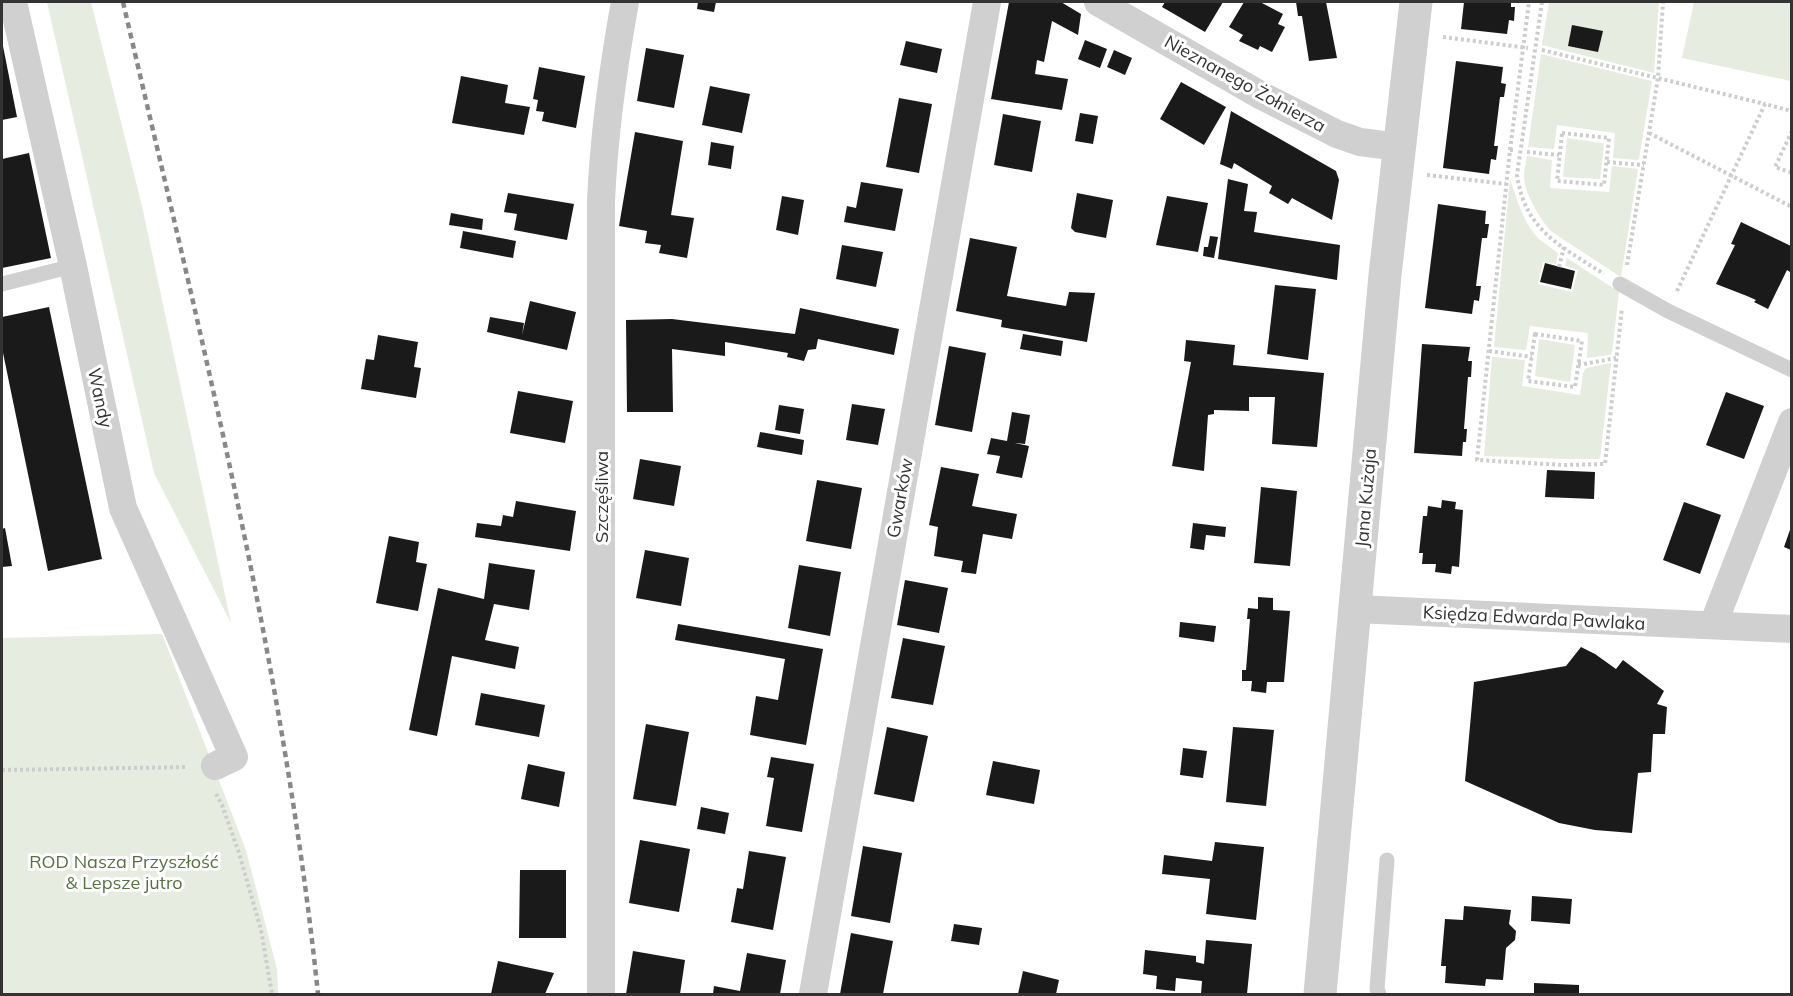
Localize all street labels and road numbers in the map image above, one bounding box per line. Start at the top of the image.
street label: Nieznanego Żołnierza [1161,30,1330,137]
street label: Wandy [83,366,118,430]
street label: Jana Kużaja [1350,447,1381,549]
street label: Szczęśliwa [590,451,613,543]
street label: Gwarków [881,456,918,540]
street label: Księdza Edwarda Pawlaka [1422,600,1646,635]

